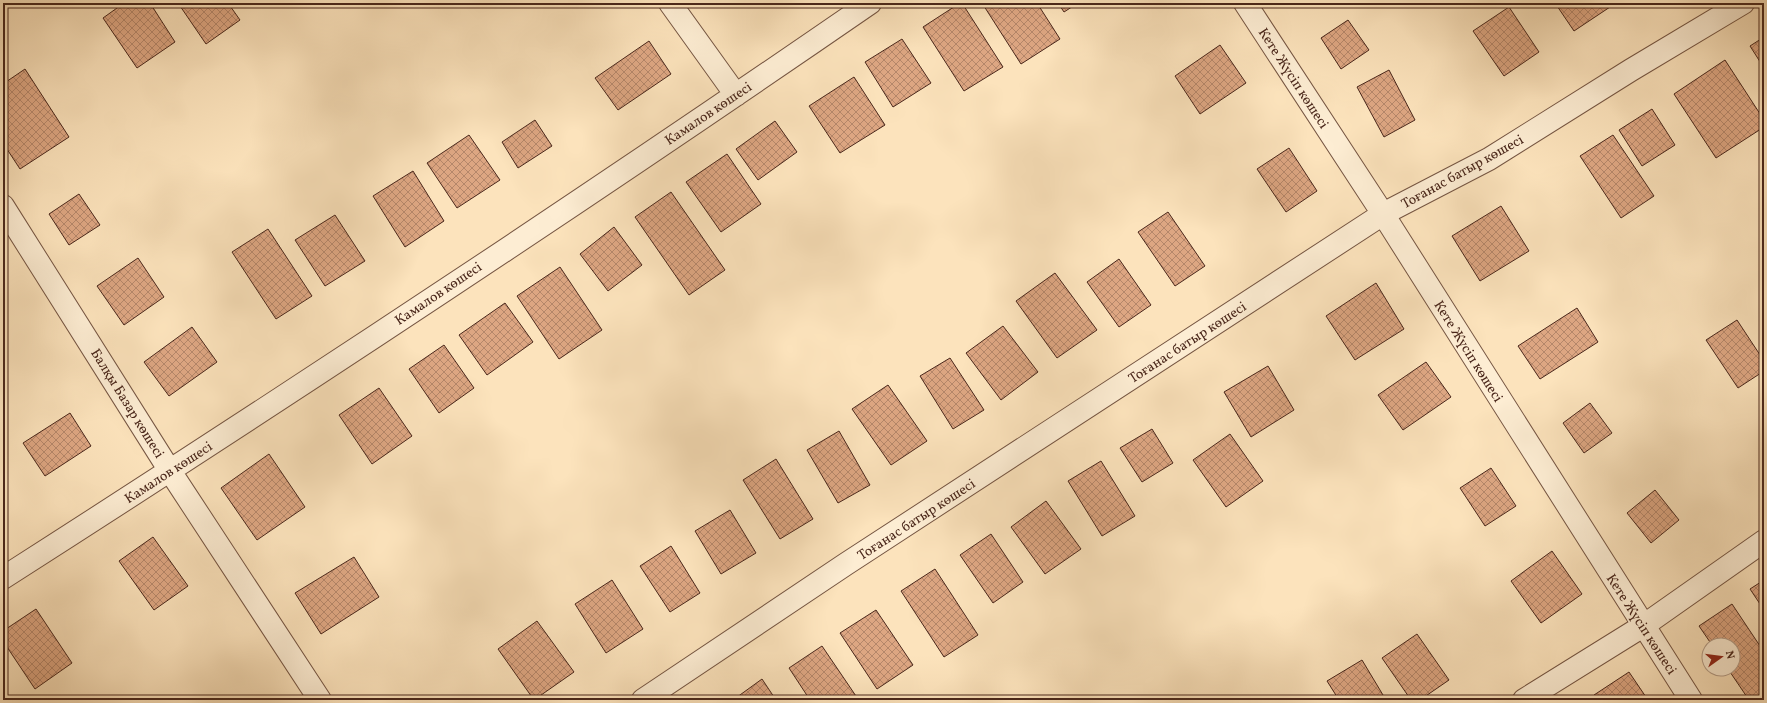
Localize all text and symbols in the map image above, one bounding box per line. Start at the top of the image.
street label: Кете Жүсіп көшесі [1253,25,1332,133]
street label: Камалов көшесі [661,78,756,150]
street label: Тоғанас батыр көшесі [1398,131,1527,214]
street label: Камалов көшесі [391,258,486,330]
street label: Кете Жүсіп көшесі [1429,297,1507,406]
street label: Тоғанас батыр көшесі [1125,298,1251,389]
street label: Балқы Базар көшесі [85,345,168,462]
street label: Камалов көшесі [121,438,217,509]
street label: Тоғанас батыр көшесі [854,475,980,566]
street label: Кете Жүсіп көшесі [1601,571,1680,679]
north arrow [1701,637,1741,677]
text: N [1721,649,1737,661]

